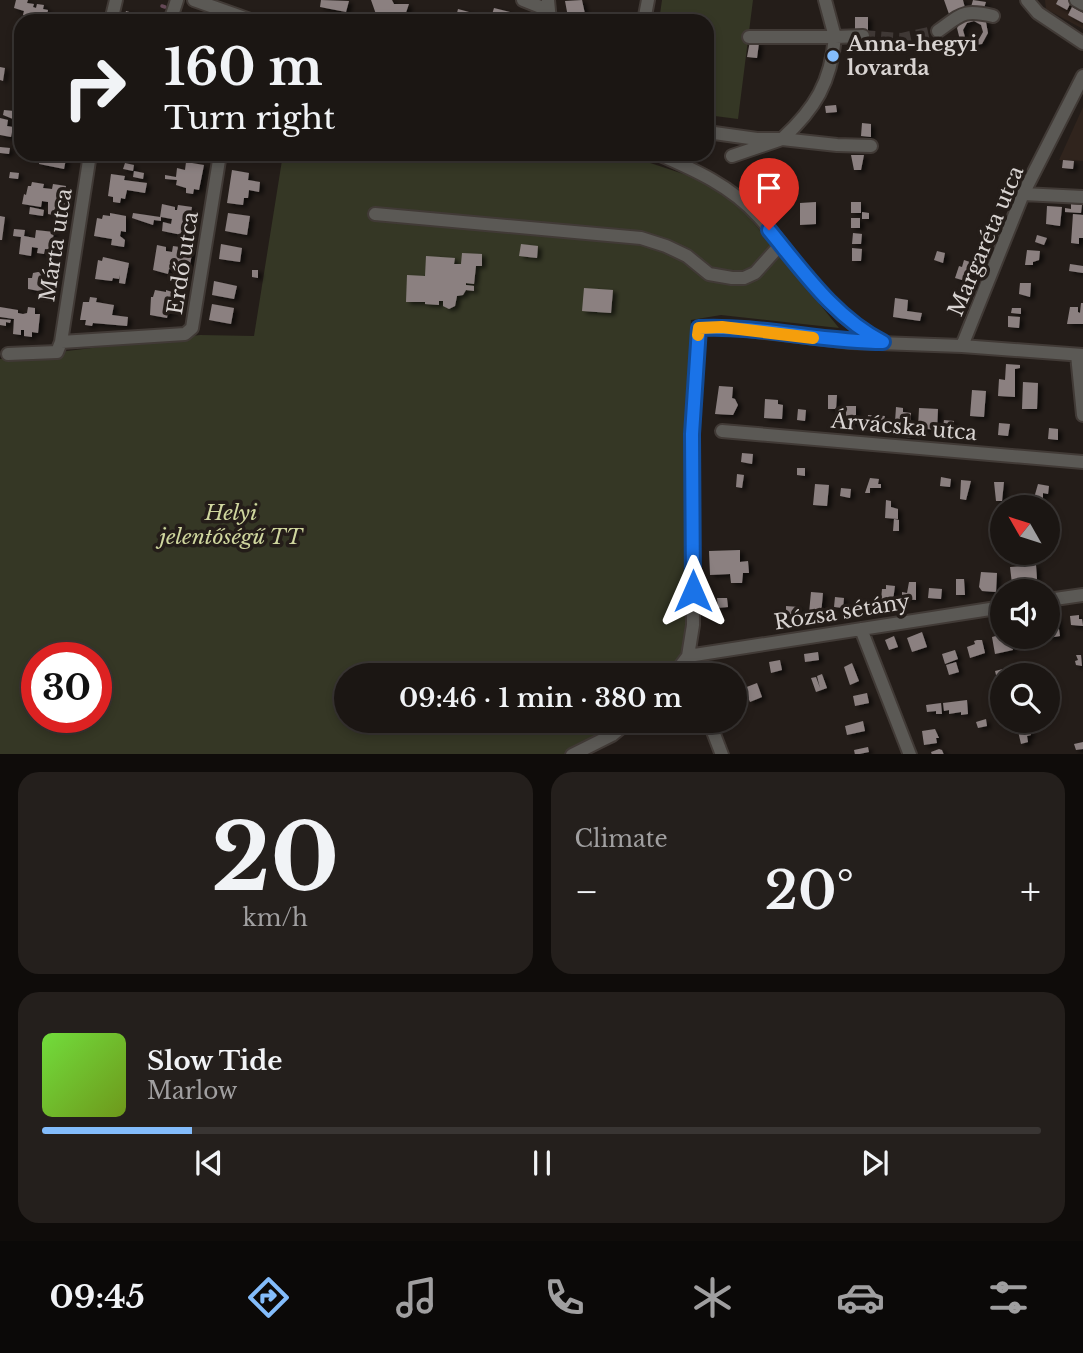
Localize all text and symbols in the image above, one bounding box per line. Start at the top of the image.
place label: Anna-hegyi lovarda [846,31,978,81]
text: 160 m [164,37,323,98]
icon: right [49,42,140,133]
marker: Anna-hegyi lovarda [825,48,841,64]
text: Turn right [164,98,335,138]
pin [739,158,799,230]
street label: Margaréta utca [943,162,1030,320]
icon: arrive [750,169,788,207]
street label: Márta utca [34,186,78,304]
street label: Erdő utca [162,209,204,316]
street label: Árvácska utca [829,408,978,446]
north arrow [990,495,1060,565]
map controls [990,495,1060,733]
park label: Helyi jelentőségű TT [155,500,304,550]
position arrow [656,554,730,628]
button: sound [990,579,1060,649]
street label: Rózsa sétány [772,588,912,636]
speed limit sign: 30 [21,642,112,733]
button: search [990,663,1060,733]
text: 09:46 · 1 min · 380 m [399,682,682,714]
text: 20 [211,802,339,915]
text: Climate [575,825,668,853]
text: 20° [765,859,854,923]
text: − [575,868,599,915]
text: + [1020,868,1041,915]
text: km/h [243,904,308,932]
text: Slow Tide [147,1045,283,1077]
text: Marlow [147,1077,237,1105]
icon: previous [190,1144,228,1182]
icon: pause [523,1144,561,1182]
icon: next [856,1144,894,1182]
icon: directions [244,1273,293,1322]
icon: music [392,1273,441,1322]
icon: phone [540,1273,589,1322]
icon: climate [688,1273,737,1322]
icon: car [836,1273,885,1322]
icon: filters [984,1273,1033,1322]
text: 09:45 [50,1277,145,1317]

